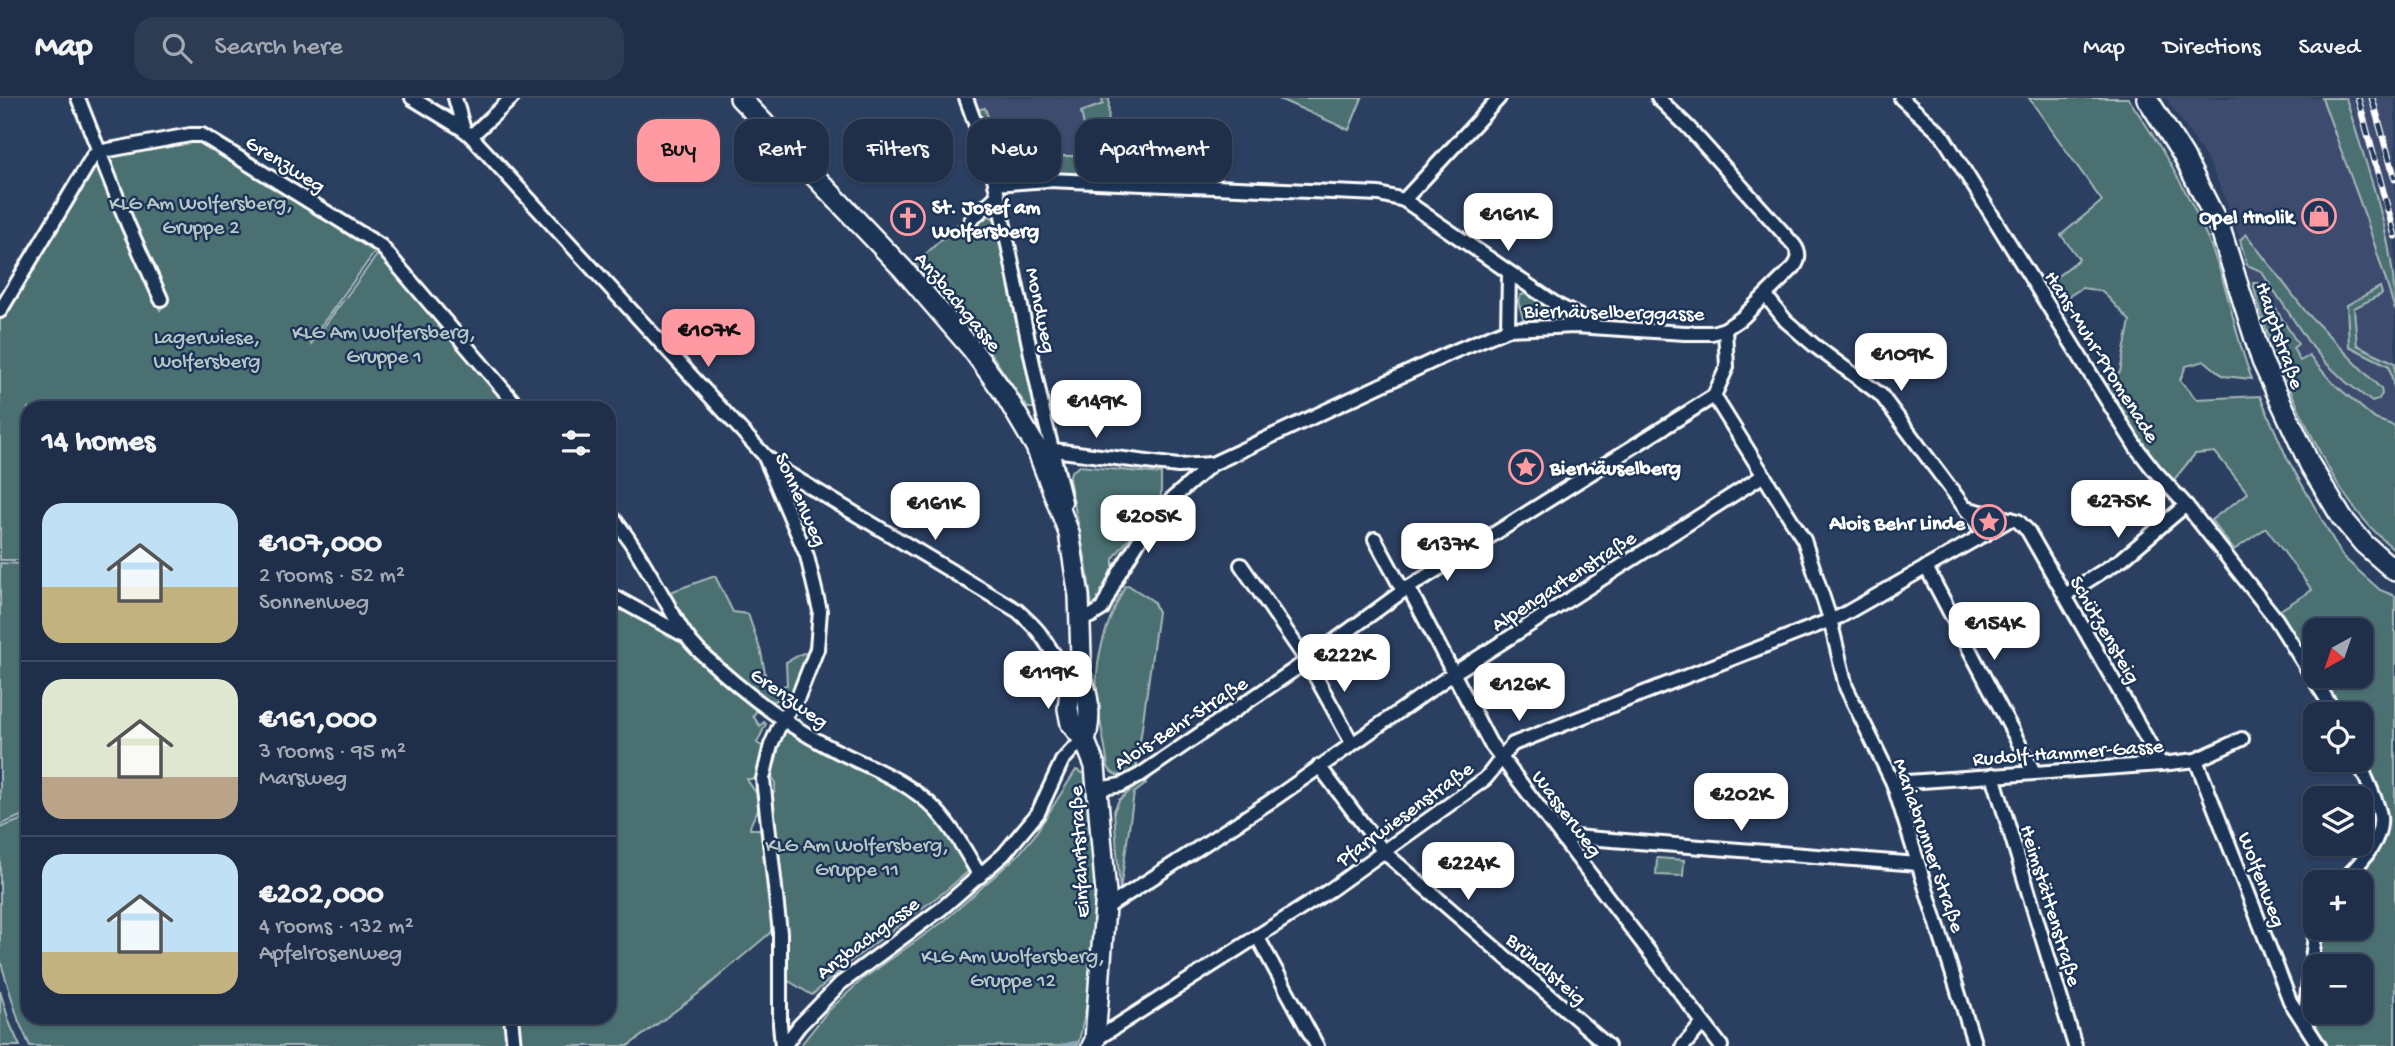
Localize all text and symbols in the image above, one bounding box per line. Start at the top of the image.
search box [134,17,624,80]
text: Map [35,29,92,67]
icon: search [158,29,196,67]
text: Search here [214,33,343,64]
text: Map [2083,34,2125,63]
text: Directions [2163,34,2261,63]
text: Saved [2299,34,2360,63]
chip: Buy [637,119,720,182]
chip: Rent [734,119,829,182]
chip: Filters [843,119,953,182]
chip: New [967,119,1061,182]
chip: Apartment [1075,119,1232,182]
street label: Grenzweg [239,132,329,200]
park label: KLG Am Wolfersberg, Gruppe 2 [109,193,293,242]
pin: €161K [1459,194,1557,253]
place label: St. Josef am Wolfersberg [931,197,1041,246]
shop icon: Opel Hnolik [2300,197,2338,235]
church icon: St. Josef am Wolfersberg [889,199,927,237]
text: €161K [1480,202,1536,229]
place label: Opel Hnolik [2199,207,2297,232]
street label: Anzbachgasse [907,248,1006,359]
street label: Mondweg [1017,266,1060,356]
street label: Hans-Muhr-Promenade [2037,267,2164,449]
street label: Hauptstraße [2248,279,2308,394]
street label: Bierhäuselberggasse [1522,300,1706,329]
pin: €107K [659,310,757,369]
text: €107K [678,318,738,345]
park label: KLG Am Wolfersberg, Gruppe 1 [292,322,476,371]
park label: Lagerwiese, Wolfersberg [153,327,261,376]
pin: €109K [1852,334,1950,393]
text: €109K [1871,342,1931,369]
pin: €149K [1047,380,1145,440]
text: €149K [1067,389,1125,416]
icon: filters [557,424,595,462]
text: 14 homes [42,426,155,461]
place icon: Bierhäuselberg [1507,448,1545,486]
street label: Sonnenweg [767,449,831,551]
place label: Bierhäuselberg [1549,458,1681,483]
pin: €275K [2069,480,2167,540]
pin: €161K [886,482,984,542]
text: €275K [2087,489,2149,516]
text: €161K [907,491,963,518]
pin: €205K [1099,496,1197,555]
place icon: Alois Behr Linde [1970,503,2008,541]
text: €205K [1117,504,1179,531]
place label: Alois Behr Linde [1828,513,1966,538]
pin: €137K [1398,524,1496,583]
street label: Alpengartenstraße [1488,526,1643,639]
text: €107,000 [259,528,382,563]
icon: home [98,531,182,615]
text: €137K [1417,532,1477,559]
text: 2 rooms · 52 m² [259,563,405,590]
street label: Schützensteig [2062,572,2144,689]
text: Sonnenweg [259,590,369,617]
pin: €154K [1945,602,2043,662]
text: €154K [1965,611,2023,638]
north arrow [2303,618,2373,688]
map controls [2303,618,2373,1024]
pin: €222K [1295,634,1393,694]
text: €222K [1314,643,1374,670]
pin: €119K [999,652,1097,711]
text: €119K [1020,660,1076,687]
street label: Grenzweg [744,664,832,736]
pin: €126K [1470,664,1568,723]
street label: Alois-Behr-Straße [1110,672,1255,778]
text: €126K [1490,672,1548,699]
button: locate [2303,702,2373,772]
text: €161,000 [259,704,377,739]
icon: home [98,707,182,791]
street label: Rudolf-Hammer-Gasse [1972,735,2166,774]
text: 3 rooms · 95 m² [259,739,406,766]
street label: Mariabrunner Straße [1885,756,1969,938]
street label: Pfarrwiesenstraße [1332,757,1481,875]
text: Marsweg [259,766,347,793]
street label: Wasserweg [1524,767,1606,864]
pin: €202K [1692,774,1790,833]
text: €202K [1710,782,1772,809]
street label: Einfahrtstraße [1065,784,1097,918]
button: layers [2303,786,2373,856]
street label: Heimstättenstraße [2012,822,2085,991]
street label: Wolfenweg [2230,829,2289,931]
park label: KLG Am Wolfersberg, Gruppe 11 [765,835,949,884]
pin: €224K [1419,842,1517,902]
text: €224K [1438,851,1498,878]
button: + [2303,870,2373,940]
text: €202,000 [259,879,384,914]
icon: home [98,882,182,966]
street label: Anzbachgasse [813,892,927,987]
text: 4 rooms · 132 m² [259,914,414,941]
street label: Bründlsteig [1499,928,1590,1012]
text: Apfelrosenweg [259,941,402,968]
park label: KLG Am Wolfersberg, Gruppe 12 [921,946,1105,995]
button: − [2303,954,2373,1024]

